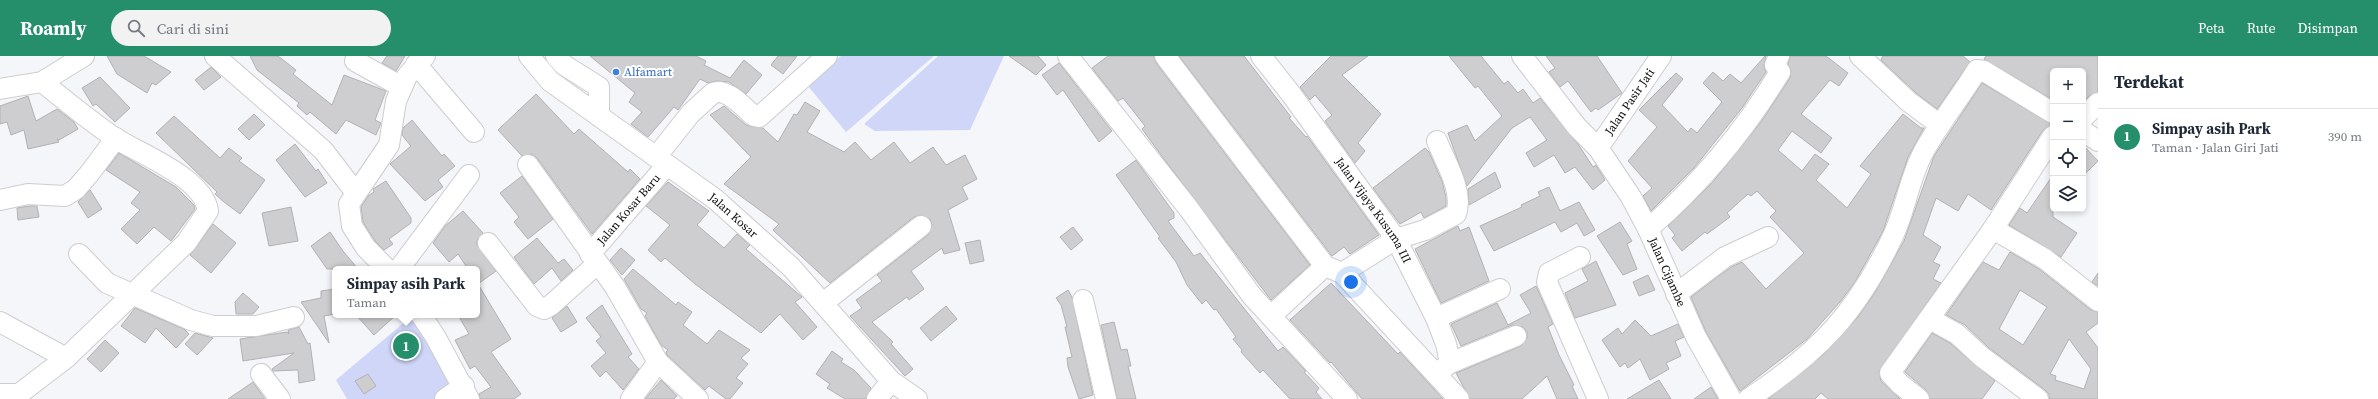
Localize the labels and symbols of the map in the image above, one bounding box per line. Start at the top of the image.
place label: Alfamart [624,64,672,80]
street label: Jalan Pasir Jati [1601,65,1658,139]
marker: Alfamart [611,67,621,77]
street label: Jalan Vijaya Kusuma III [1331,153,1415,266]
street label: Jalan Kosar Baru [593,170,664,249]
street label: Jalan Kosar [705,189,761,242]
street label: Jalan Cijambe [1644,234,1690,309]
your location [1341,272,1361,292]
pin: 1 [393,331,419,361]

